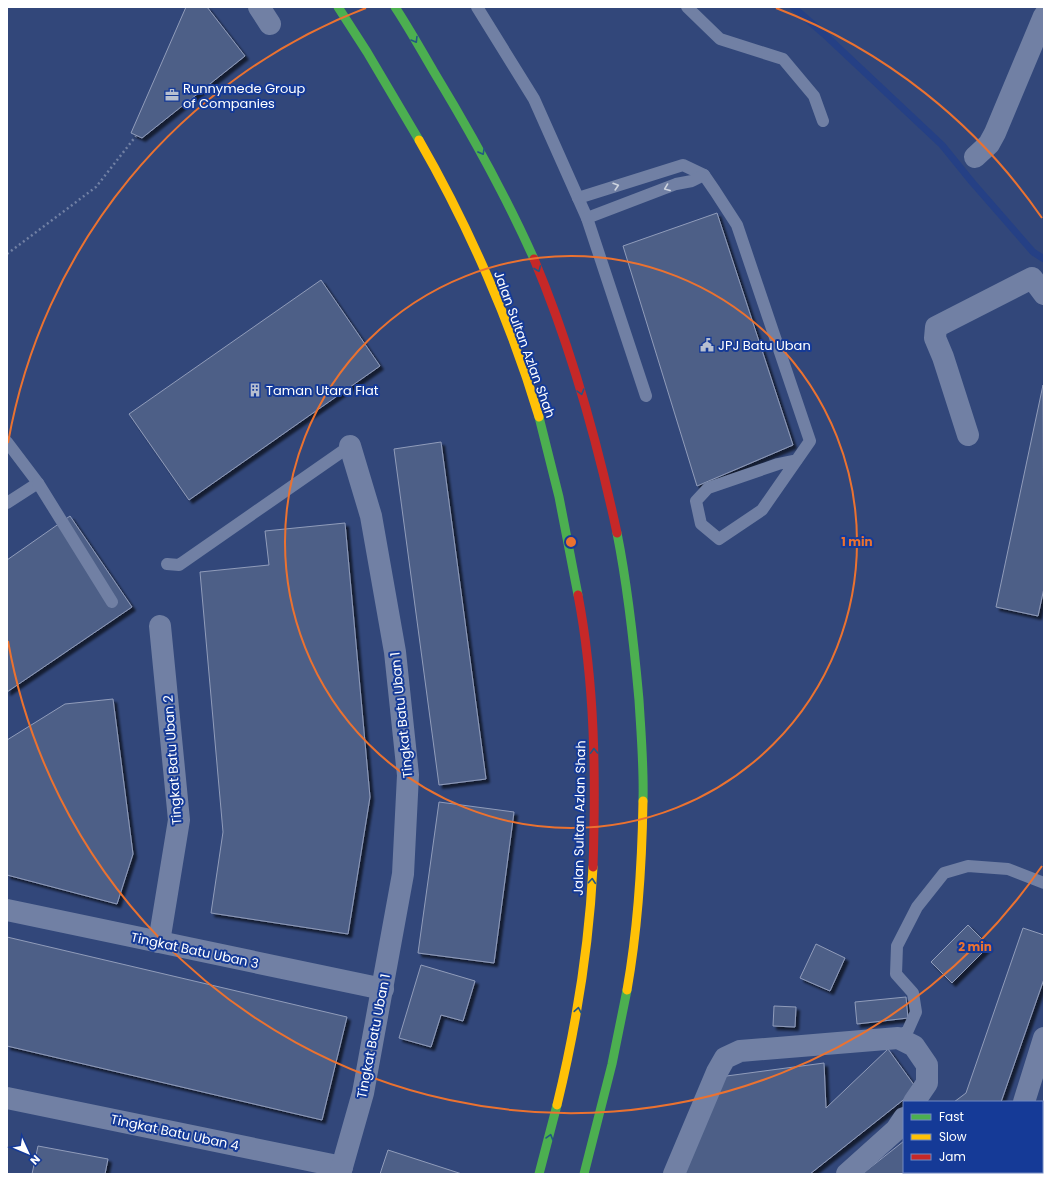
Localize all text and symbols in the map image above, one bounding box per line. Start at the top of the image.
one-way arrow [411,36,418,43]
place label: Runnymede Group of Companies [183,79,306,113]
office icon: Runnymede Group of Companies [164,87,180,103]
one-way arrow [477,148,485,155]
one-way arrow [612,182,619,191]
one-way arrow [664,183,671,191]
one-way arrow [533,266,541,273]
street label: Jalan Sultan Azlan Shah [489,268,560,420]
place label: JPJ Batu Uban [718,336,811,355]
public building icon: JPJ Batu Uban [699,337,715,353]
place label: Taman Utara Flat [266,381,379,400]
building icon: Taman Utara Flat [247,382,263,398]
one-way arrow [576,388,585,395]
text: 1 min [841,533,873,550]
centre of rings [564,535,578,549]
street label: Tingkat Batu Uban 1 [385,651,418,779]
street label: Tingkat Batu Uban 2 [158,694,187,825]
street label: Jalan Sultan Azlan Shah [569,740,590,896]
one-way arrow [590,748,598,754]
one-way arrow [588,877,597,884]
street label: Tingkat Batu Uban 3 [129,928,261,973]
text: 2 min [958,938,992,955]
street label: Tingkat Batu Uban 1 [352,972,395,1100]
one-way arrow [573,1007,581,1013]
legend [903,1101,1043,1173]
text: Fast [939,1108,964,1125]
street label: Tingkat Batu Uban 4 [109,1110,241,1155]
text: Slow [939,1128,967,1145]
north arrow [8,1133,48,1173]
one-way arrow [545,1133,554,1140]
text: Jam [939,1148,966,1165]
text: N [27,1151,44,1168]

